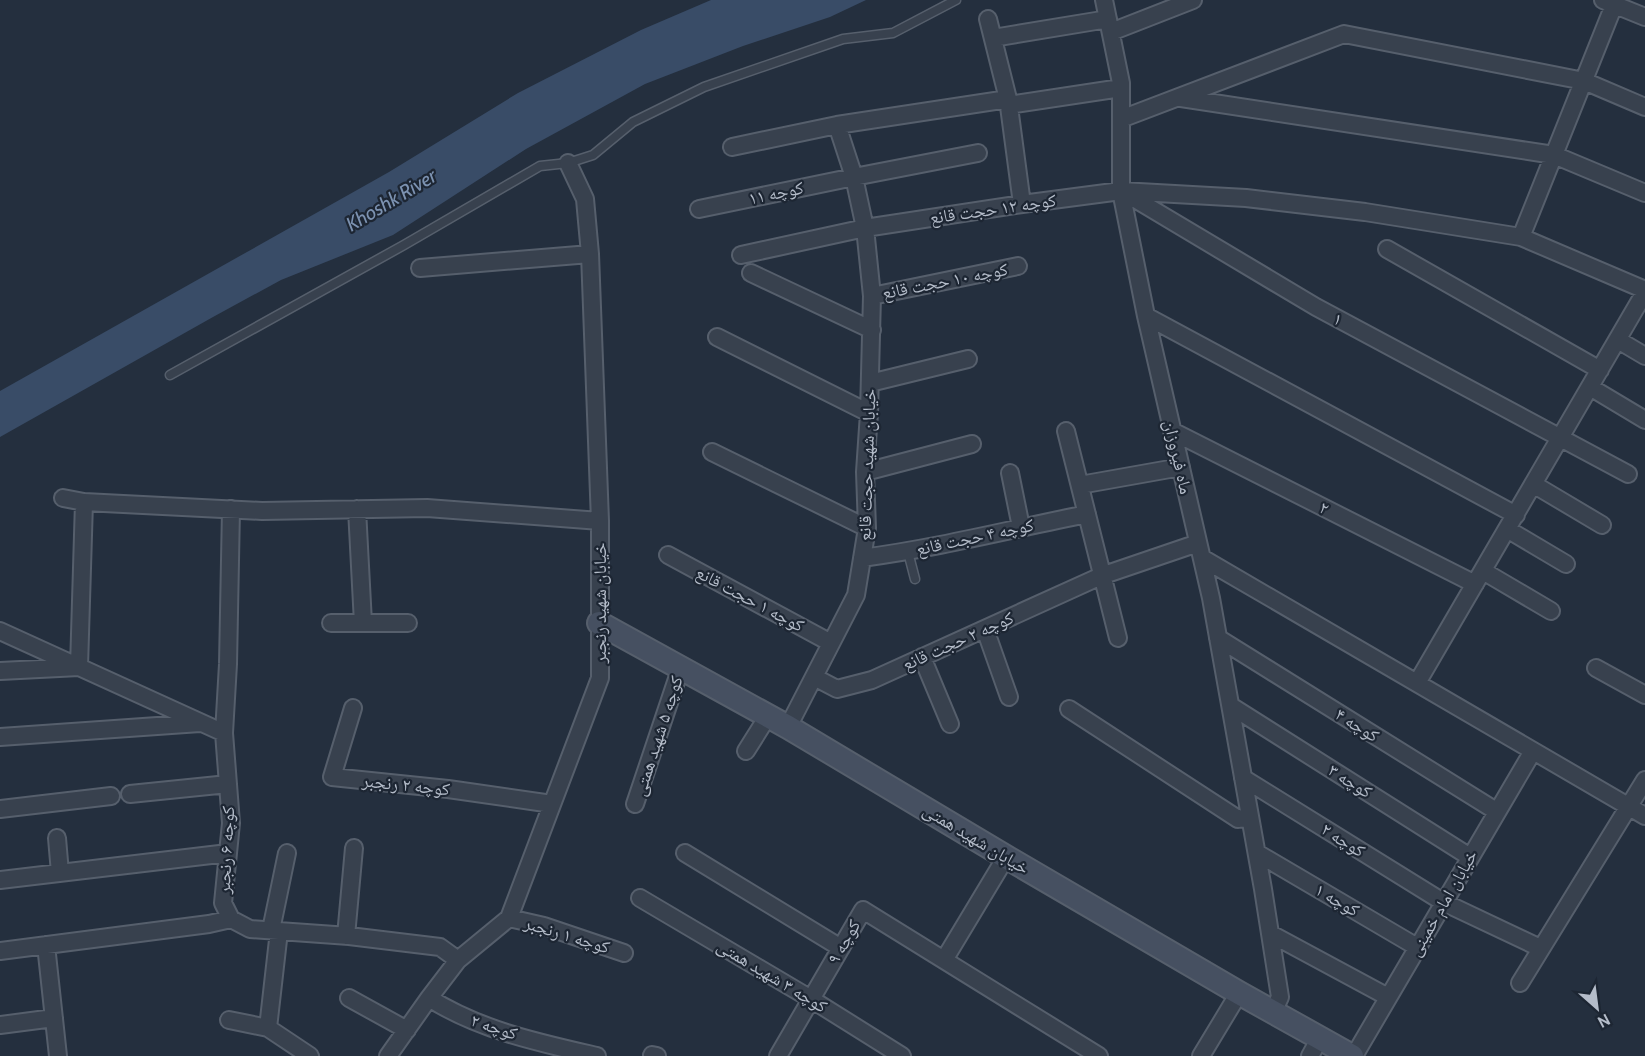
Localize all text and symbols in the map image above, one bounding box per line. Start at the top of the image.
water label: Khoshk River [341,163,441,236]
street label: کوچه ۱۱ [746,176,806,210]
street label: کوچه ۱۲ حجت قانع [928,189,1058,230]
street label: کوچه ۱۰ حجت قانع [880,258,1010,305]
street label: ۱ [1329,307,1347,331]
street label: خیابان شهید حجت قانع [853,389,882,541]
street label: ماه فیروزان [1159,418,1197,496]
street label: ۲ [1315,496,1333,520]
street label: کوچه ۴ حجت قانع [914,514,1036,561]
street label: خیابان شهید رنجبر [589,543,611,664]
street label: کوچه ۱ حجت قانع [692,561,808,638]
street label: کوچه ۲ حجت قانع [899,606,1018,676]
street label: کوچه ۵ شهید همتی [628,673,688,799]
street label: کوچه ۴ [1331,703,1383,747]
street label: کوچه ۳ [1324,759,1376,803]
street label: کوچه ۲ رنجبر [360,769,451,801]
street label: خیابان شهید همتی [919,799,1033,879]
street label: کوچه ۶ رنجبر [213,805,239,896]
street label: کوچه ۲ [1317,818,1369,862]
street label: خیابان امام خمینی [1404,846,1483,961]
street label: کوچه ۱ [1311,879,1364,922]
street label: کوچه ۱ رنجبر [521,911,613,959]
street label: کوچه ۹ [823,915,866,968]
street label: کوچه ۳ شهید همتی [713,934,832,1018]
north arrow [1567,978,1627,1038]
street label: کوچه ۲ [468,1009,521,1045]
text: N [1594,1010,1613,1032]

